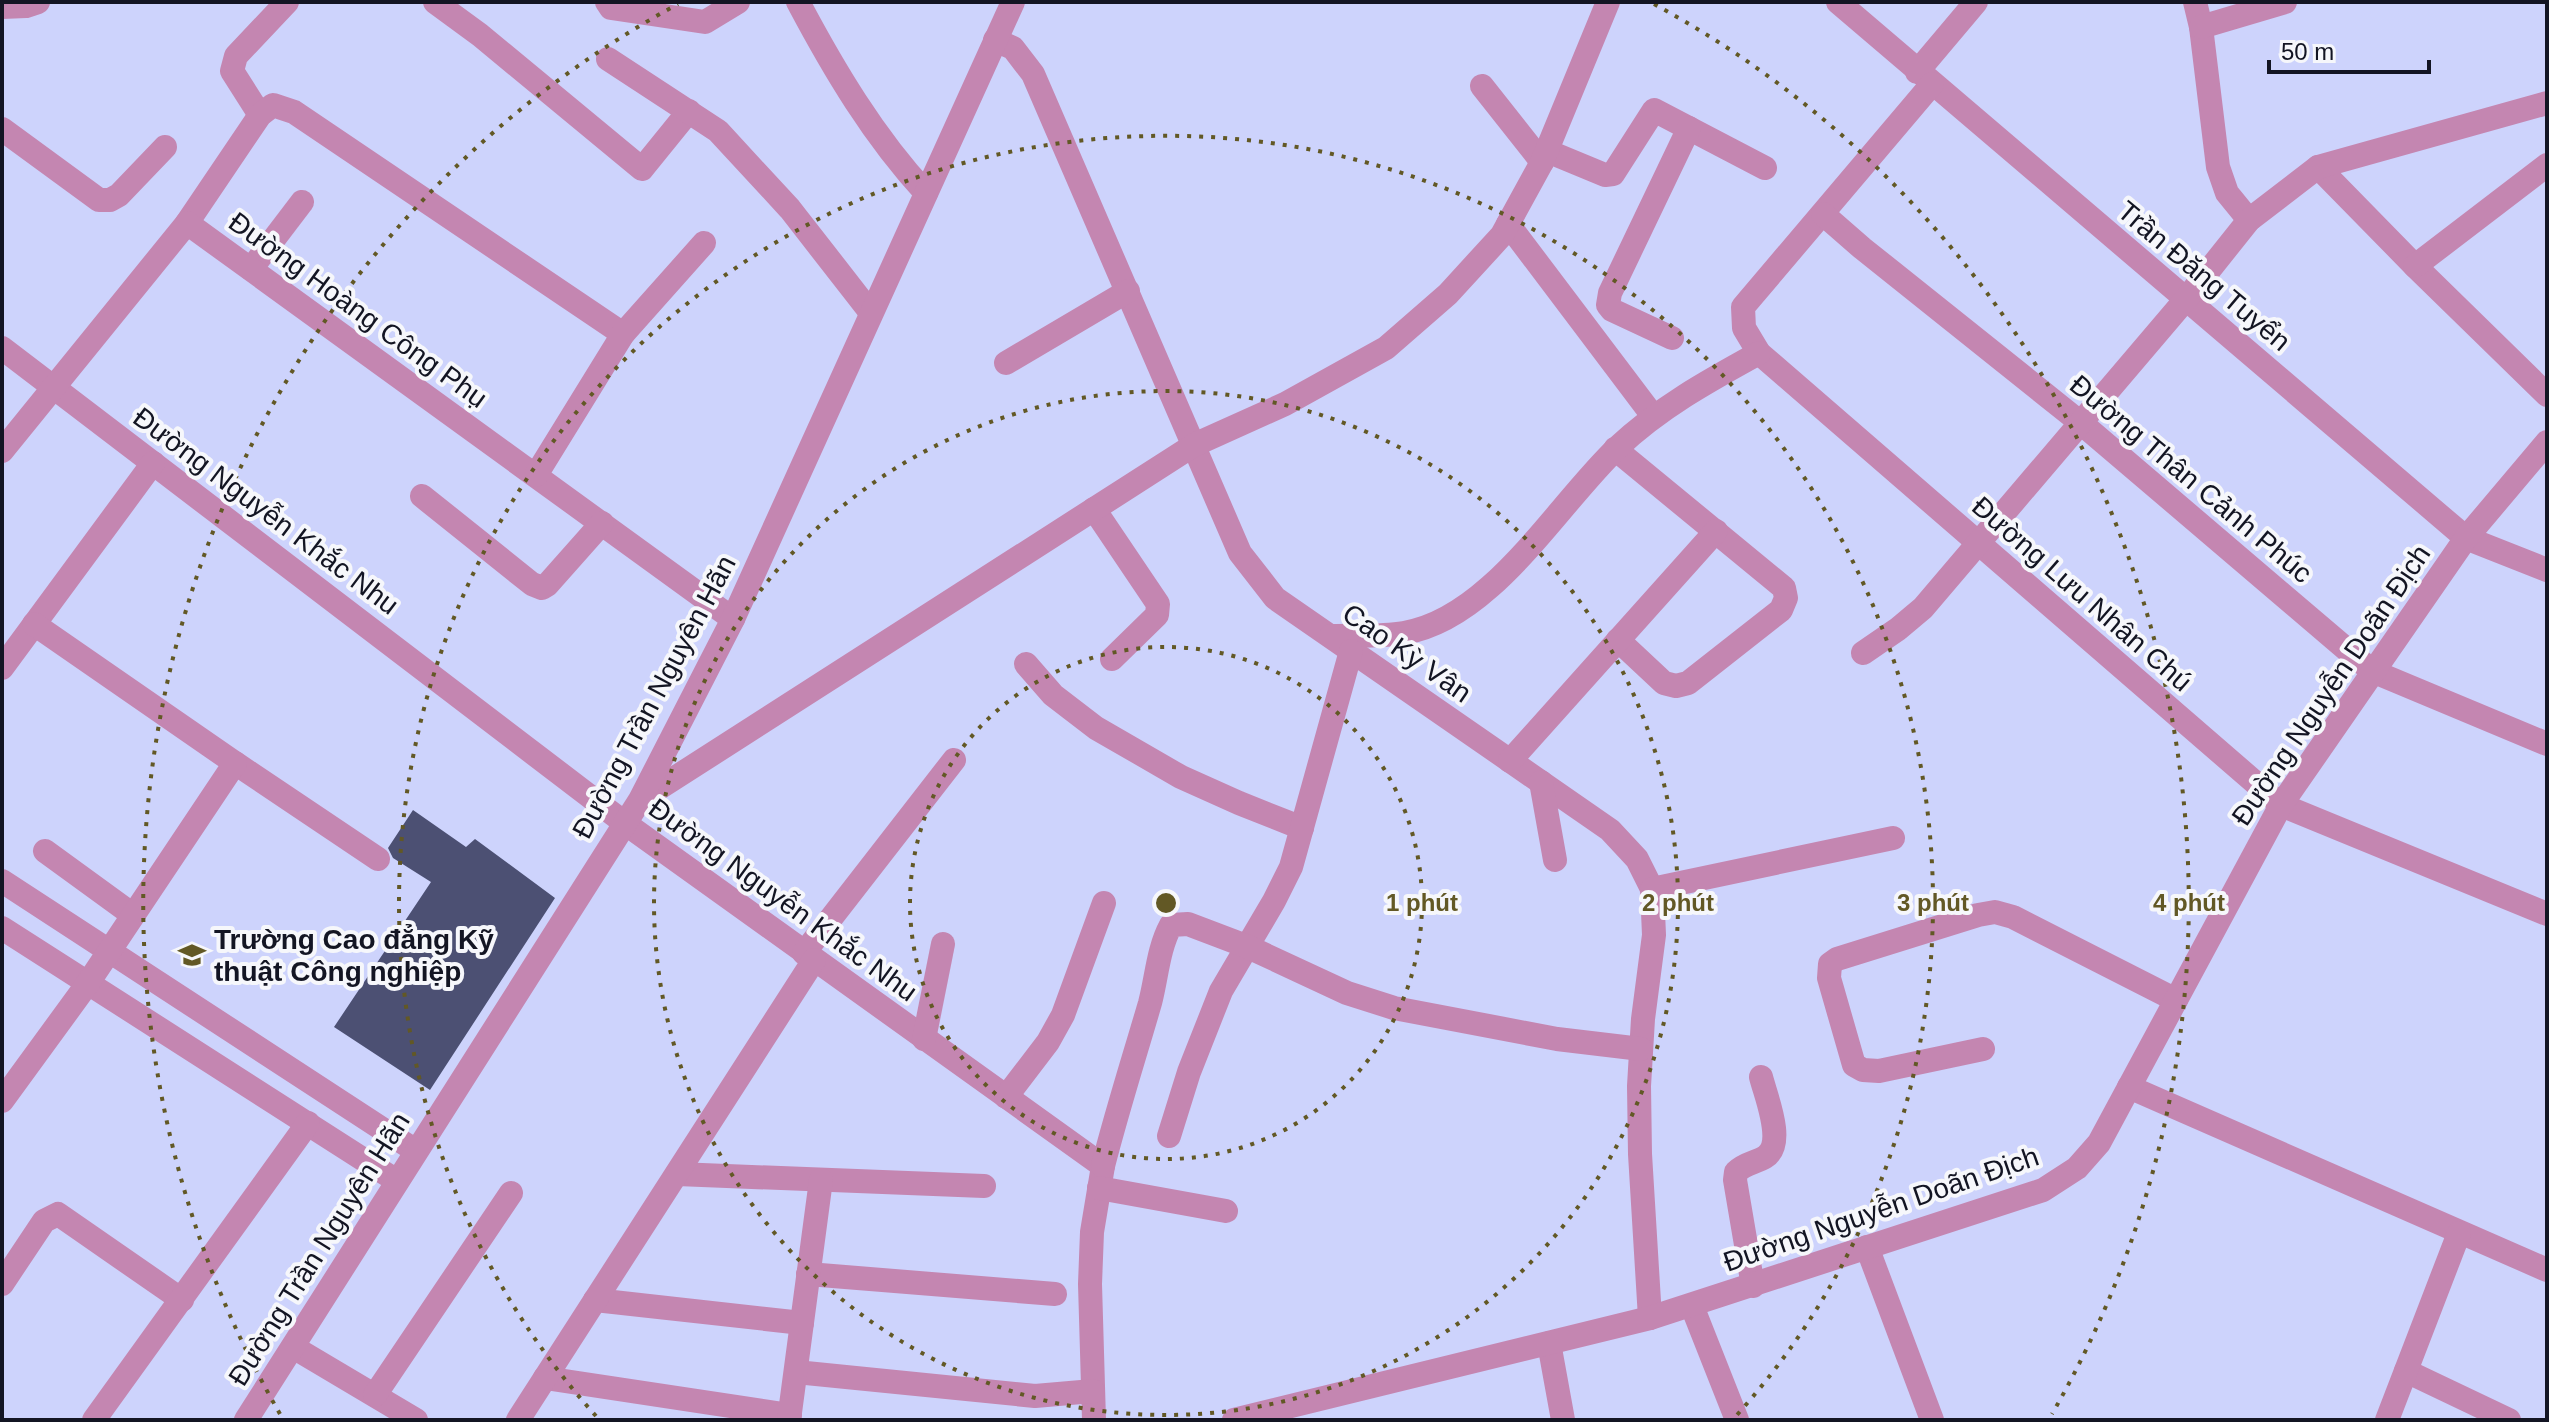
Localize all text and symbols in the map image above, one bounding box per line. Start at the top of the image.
scale bar [2269,24,2429,74]
text: 50 m [2281,38,2334,65]
street label: Trần Đăng Tuyển [2112,195,2296,357]
street label: Đường Hoàng Công Phụ [223,206,493,414]
street label: Đường Thân Cảnh Phúc [2064,369,2318,589]
street label: Đường Nguyễn Khắc Nhu [127,401,405,621]
street label: Đường Lưu Nhân Chú [1966,490,2198,698]
street label: Đường Nguyễn Doãn Địch [2226,539,2436,831]
street label: Đường Trần Nguyên Hãn [566,550,742,844]
street label: Cao Kỳ Vân [1337,597,1477,709]
street label: Đường Nguyễn Khắc Nhu [643,792,923,1008]
centre of rings [1152,889,1180,917]
text: 1 phút [1386,889,1458,916]
text: 2 phút [1642,889,1714,916]
text: 3 phút [1897,889,1969,916]
text: 4 phút [2153,889,2225,916]
place label: Trường Cao đẳng Kỹ thuật Công nghiệp [214,923,494,987]
school or university icon: Trường Cao đẳng Kỹ thuật Công nghiệp [177,940,207,970]
street label: Đường Trần Nguyên Hãn [222,1107,416,1391]
street label: Đường Nguyễn Doãn Địch [1719,1140,2043,1278]

